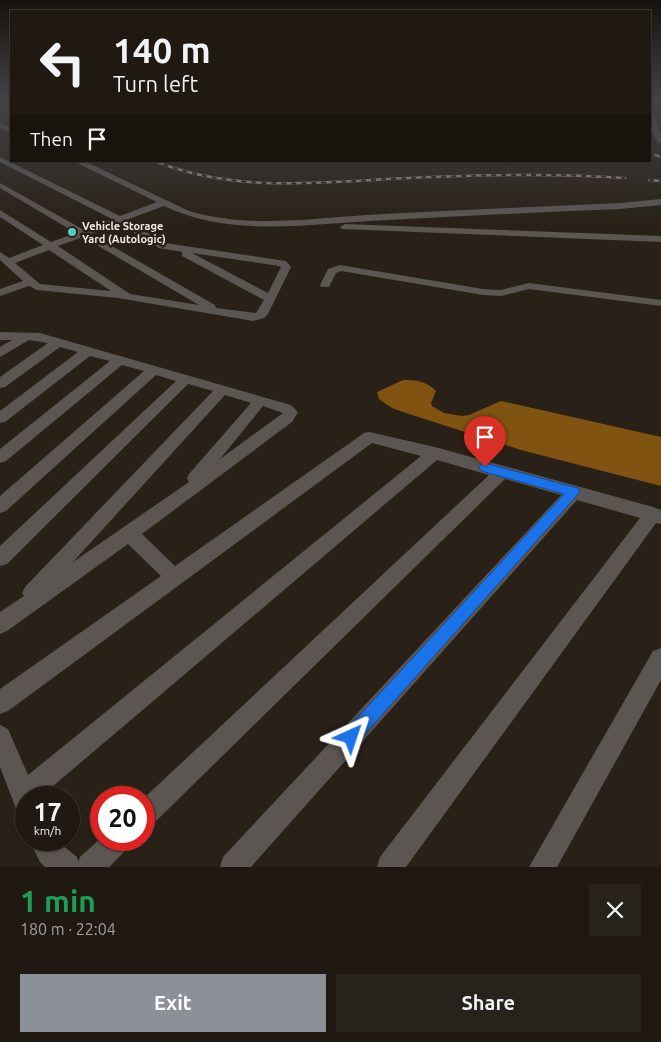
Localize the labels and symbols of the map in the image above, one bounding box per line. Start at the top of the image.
place label: Vehicle Storage Yard (Autologic) [82,220,166,246]
marker: Vehicle Storage Yard (Autologic) [66,226,78,238]
pin [464,416,506,467]
position arrow [324,710,376,762]
speed limit sign: 20 [90,786,155,851]

